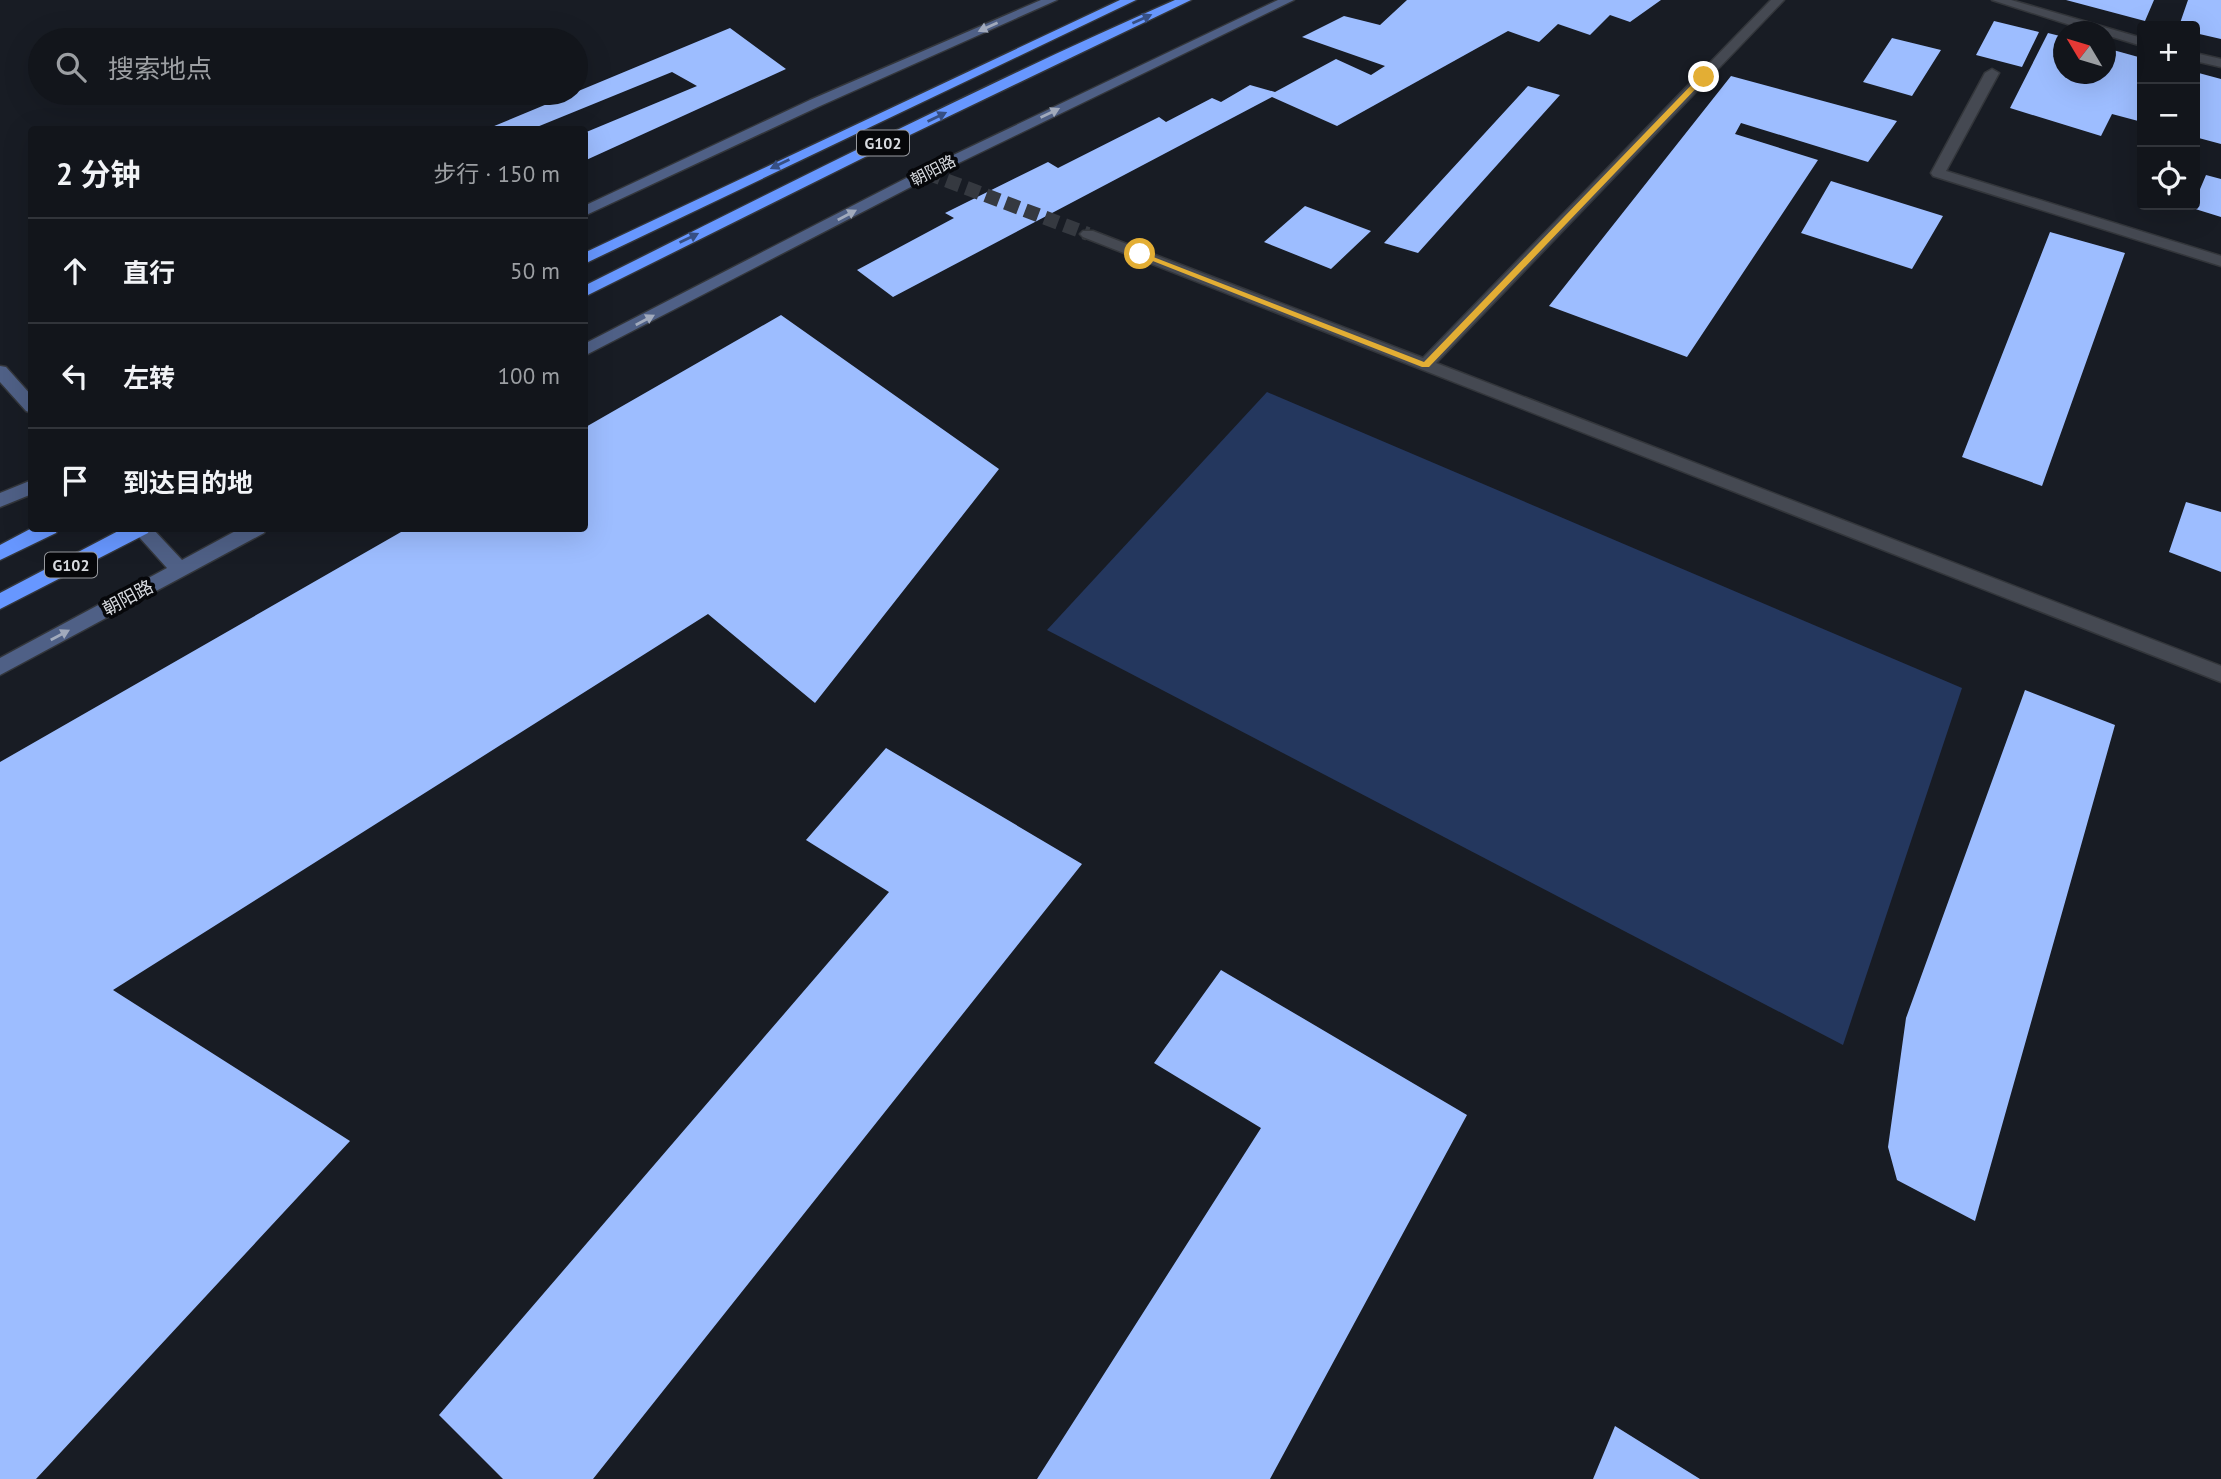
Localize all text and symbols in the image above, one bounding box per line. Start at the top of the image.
one-way arrow [1132,13,1153,24]
one-way arrow [978,21,998,33]
north arrow [2053,21,2116,84]
map controls [2137,21,2200,210]
button: + [2137,21,2200,84]
search box [28,28,588,105]
icon: search [52,48,90,86]
text: 搜索地点 [108,52,212,85]
route end [1688,61,1719,92]
button: − [2137,84,2200,147]
one-way arrow [1040,107,1060,119]
one-way arrow [927,111,947,122]
road number: G102 [857,130,909,155]
button: locate [2137,147,2200,210]
street label: 朝阳路 [907,150,959,190]
text: 2 分钟 [56,154,141,193]
text: 步行 · 150 m [433,159,560,188]
one-way arrow [770,159,790,170]
one-way arrow [837,209,857,220]
one-way arrow [679,233,699,244]
route start [1124,238,1155,269]
icon: ahead [56,252,94,290]
text: 直行 [123,256,175,289]
text: 50 m [510,256,560,285]
one-way arrow [635,314,655,325]
icon: left [56,357,94,395]
text: 左转 [123,361,175,394]
text: 100 m [498,361,560,390]
icon: arrive [56,462,94,500]
text: 到达目的地 [123,466,253,499]
road number: G102 [45,552,97,578]
street label: 朝阳路 [99,575,157,620]
one-way arrow [50,629,70,640]

